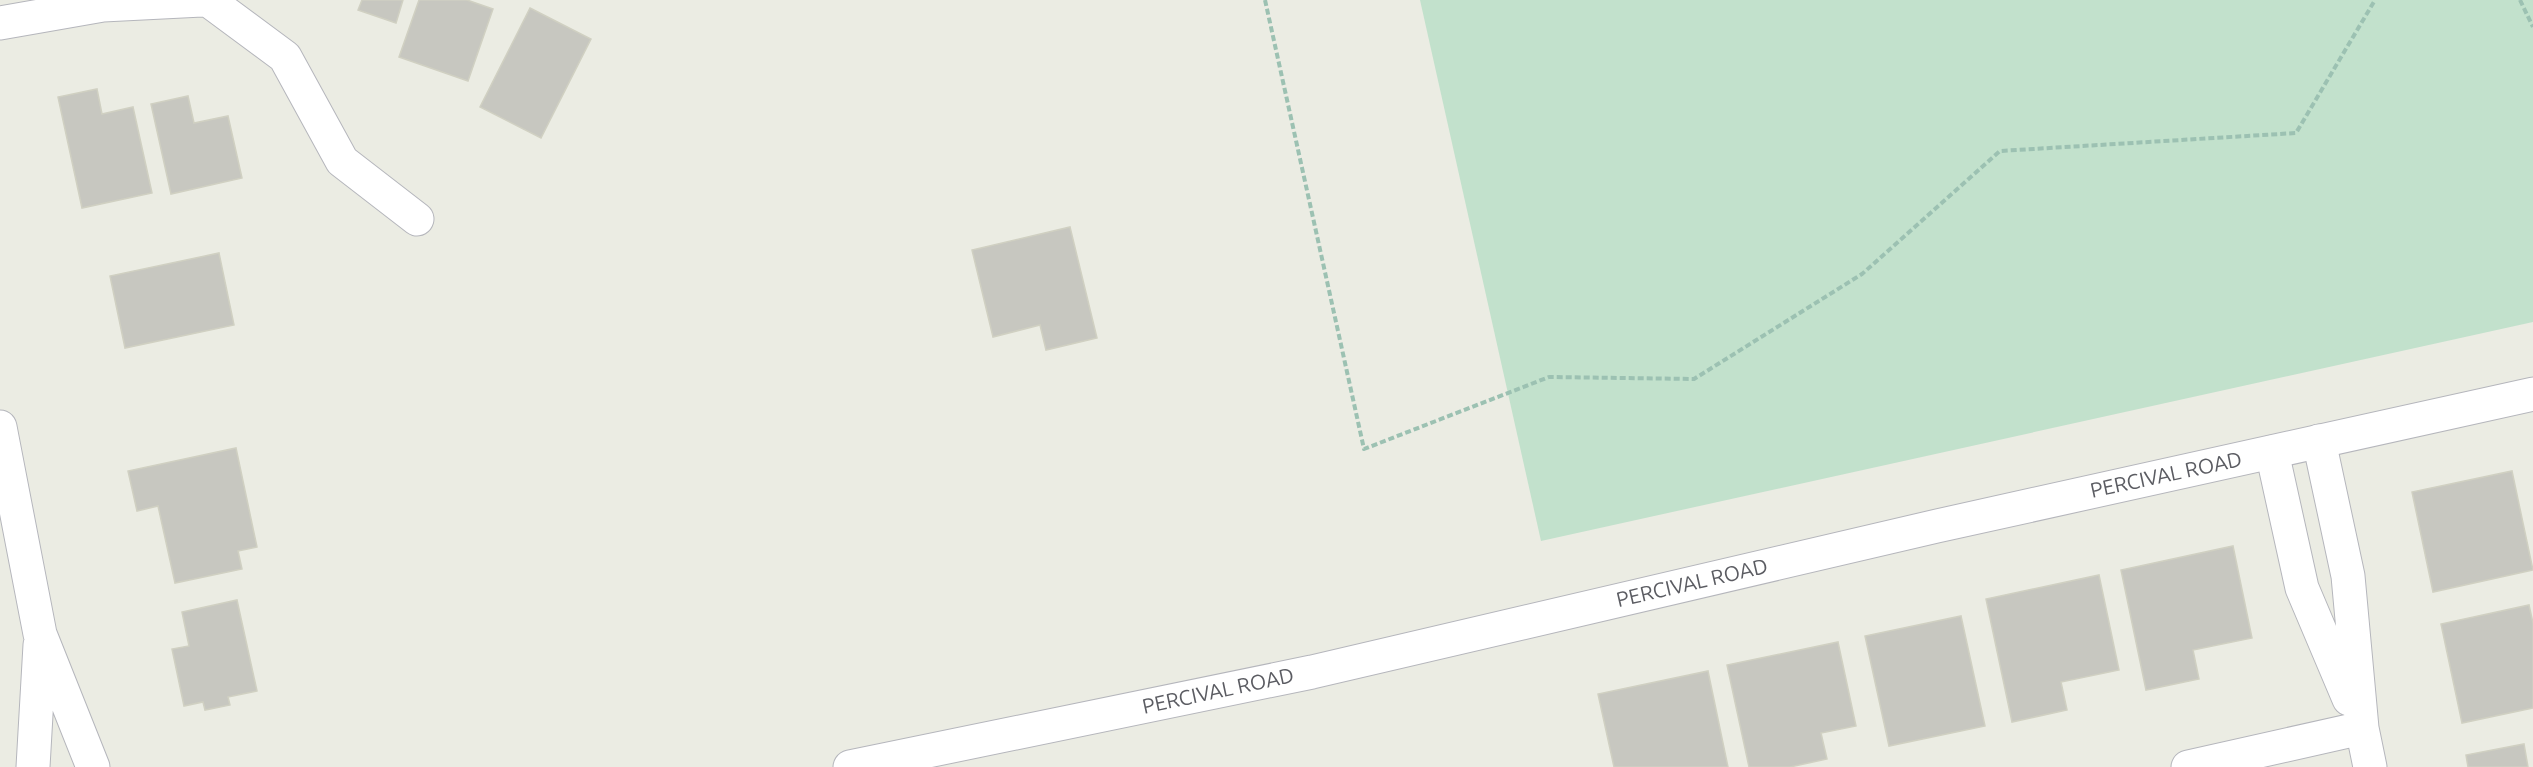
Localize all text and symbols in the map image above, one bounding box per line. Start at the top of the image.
street label: PERCIVAL ROAD [2088,446,2244,502]
street label: PERCIVAL ROAD [1614,553,1770,611]
street label: PERCIVAL ROAD [1140,662,1296,718]

